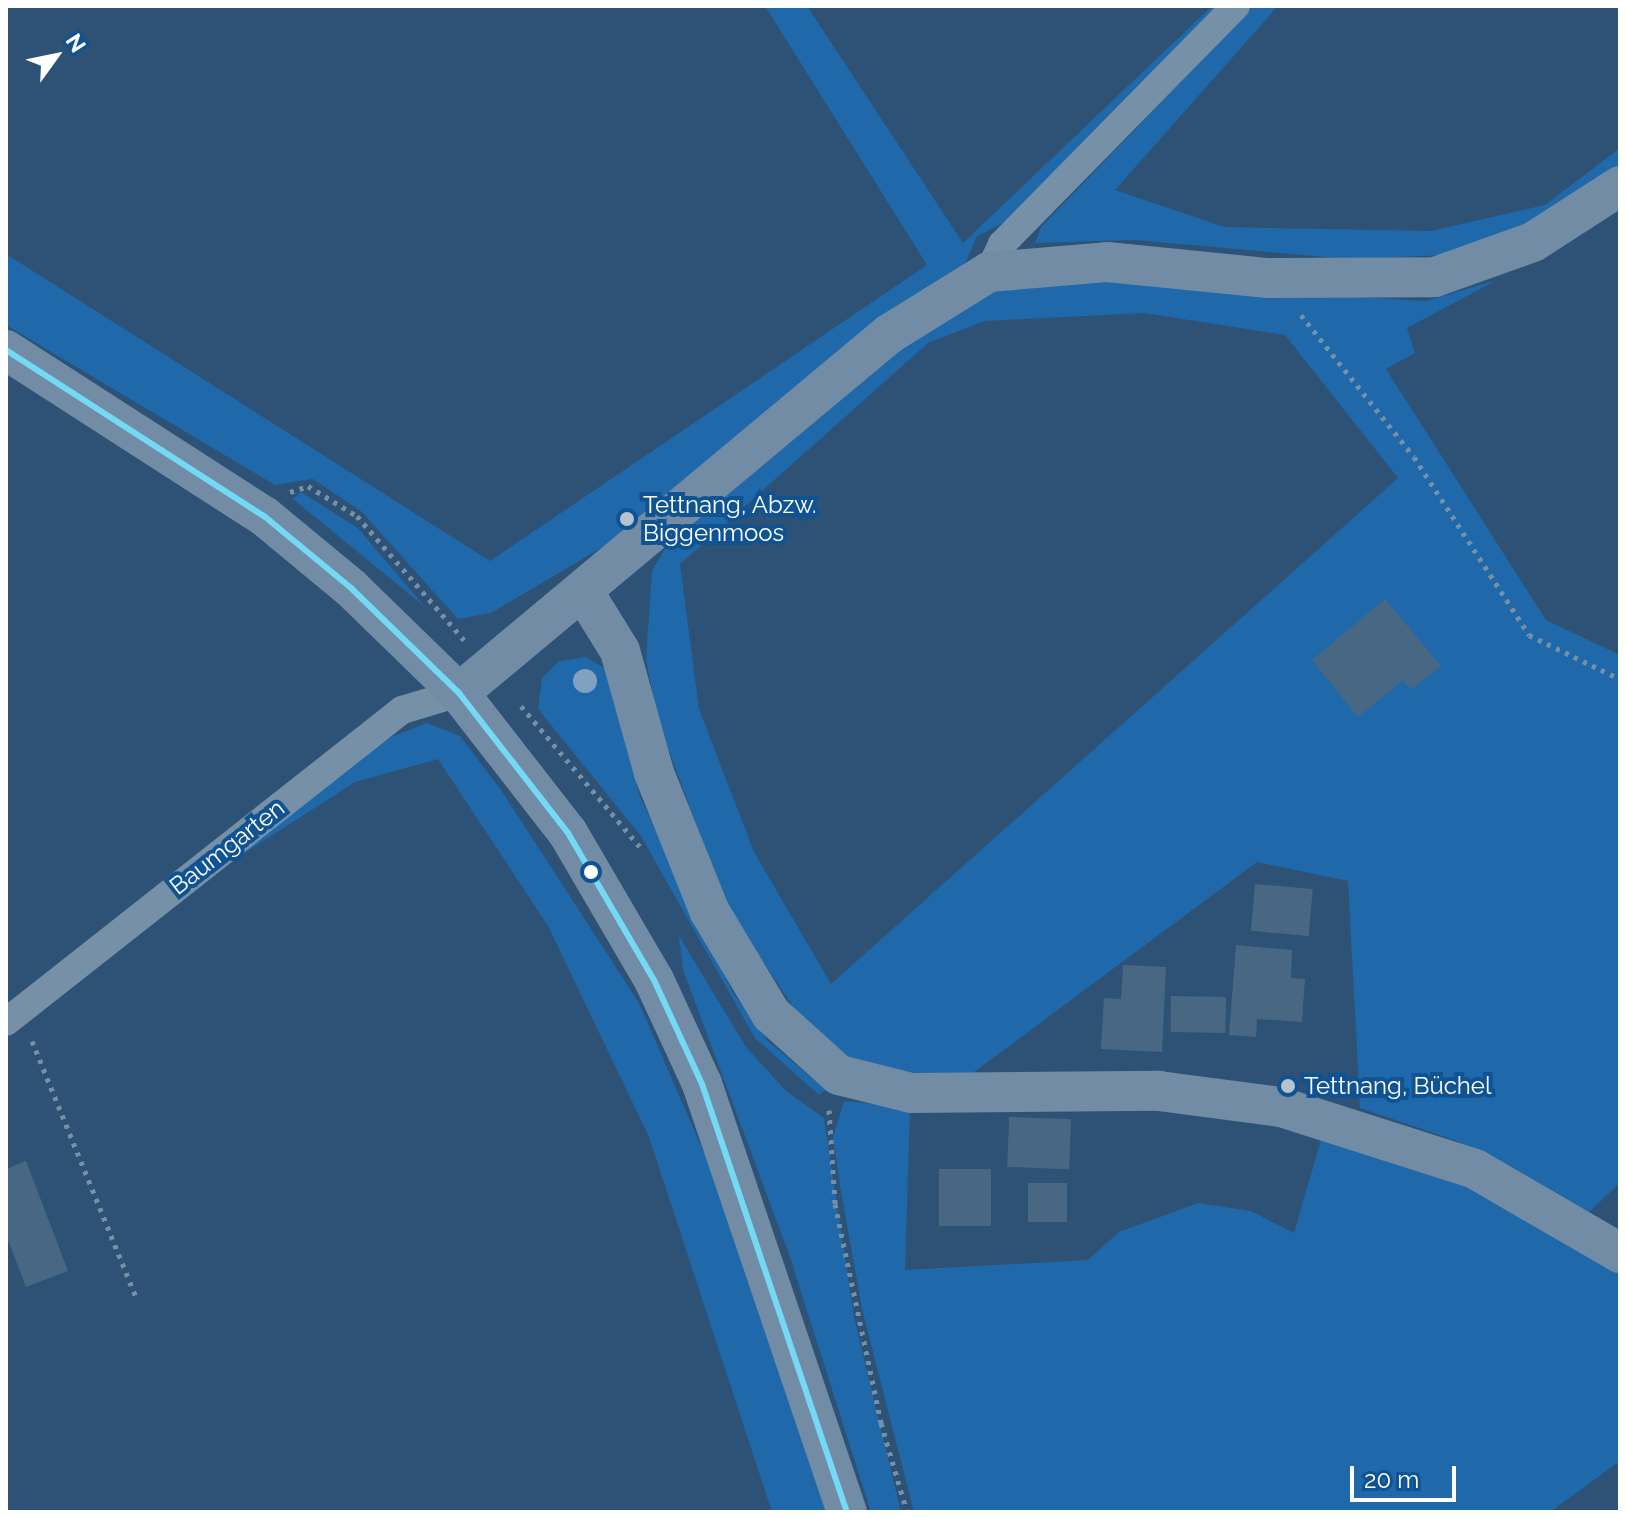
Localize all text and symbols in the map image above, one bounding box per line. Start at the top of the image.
north arrow [16,16,96,96]
text: N [61,29,92,57]
place label: Tettnang, Abzw. Biggenmoos [643,491,817,547]
marker: Tettnang, Abzw. Biggenmoos [618,510,636,528]
street label: Baumgarten [164,793,290,901]
unlabelled marker [583,864,599,880]
place label: Tettnang, Büchel [1304,1072,1491,1100]
marker: Tettnang, Büchel [1279,1077,1297,1095]
scale bar [1354,1450,1460,1500]
text: 20 m [1364,1465,1419,1494]

